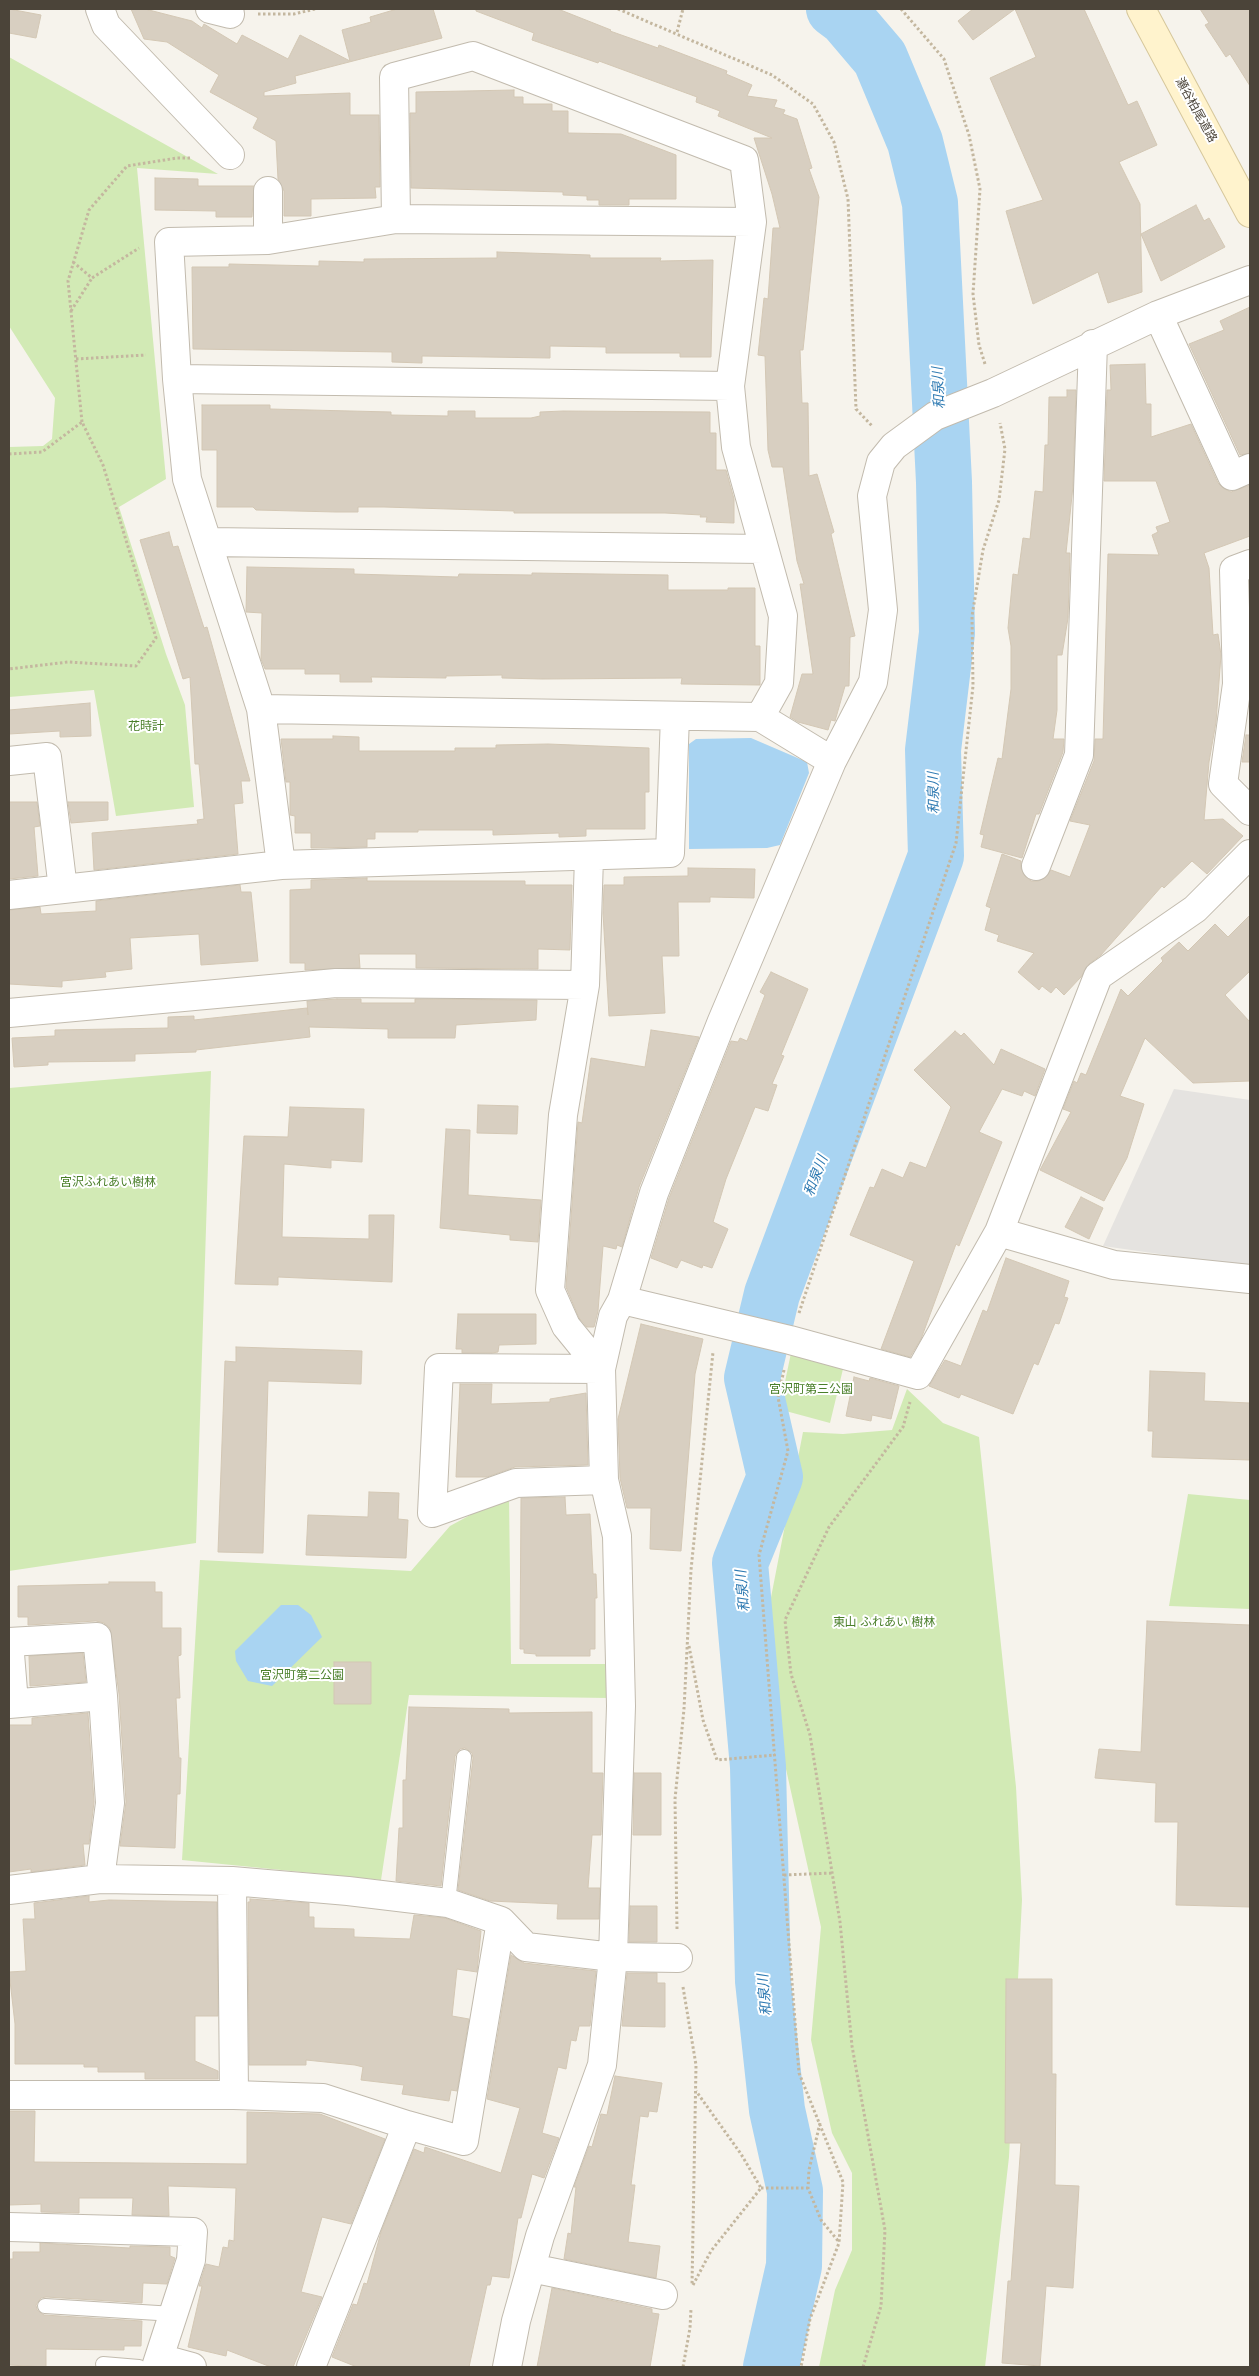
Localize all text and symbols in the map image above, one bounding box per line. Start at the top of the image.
street label: 瀬谷柏尾道路 [1172,75,1220,145]
water label: 和泉川 [930,367,948,409]
park label: 花時計 [128,719,164,733]
water label: 和泉川 [925,772,943,814]
water label: 和泉川 [801,1153,831,1199]
park label: 宮沢ふれあい樹林 [60,1175,156,1189]
park label: 宮沢町第三公園 [769,1382,853,1396]
water label: 和泉川 [733,1569,753,1613]
park label: 東山 ふれあい 樹林 [833,1615,935,1629]
park label: 宮沢町第二公園 [260,1668,344,1682]
water label: 和泉川 [755,1973,775,2017]

